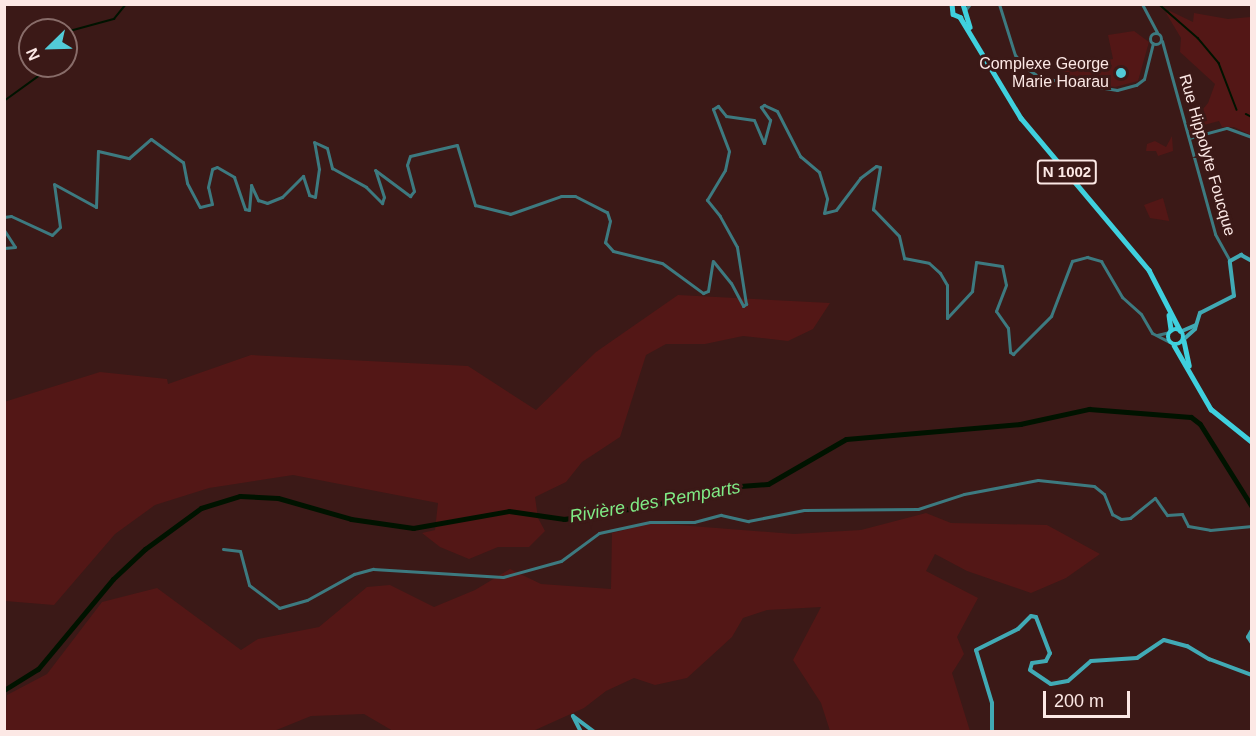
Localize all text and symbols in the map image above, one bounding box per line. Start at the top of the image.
north arrow [18,18,78,78]
text: N [23,46,43,63]
place label: Complexe George Marie Hoarau [979,54,1109,92]
marker: Complexe George Marie Hoarau [1114,66,1128,80]
street label: Rue Hippolyte Foucque [1175,72,1239,238]
road number: N 1002 [1036,160,1098,184]
water label: Rivière des Remparts [568,476,742,528]
scale bar [1046,679,1133,717]
text: 200 m [1054,691,1104,711]

